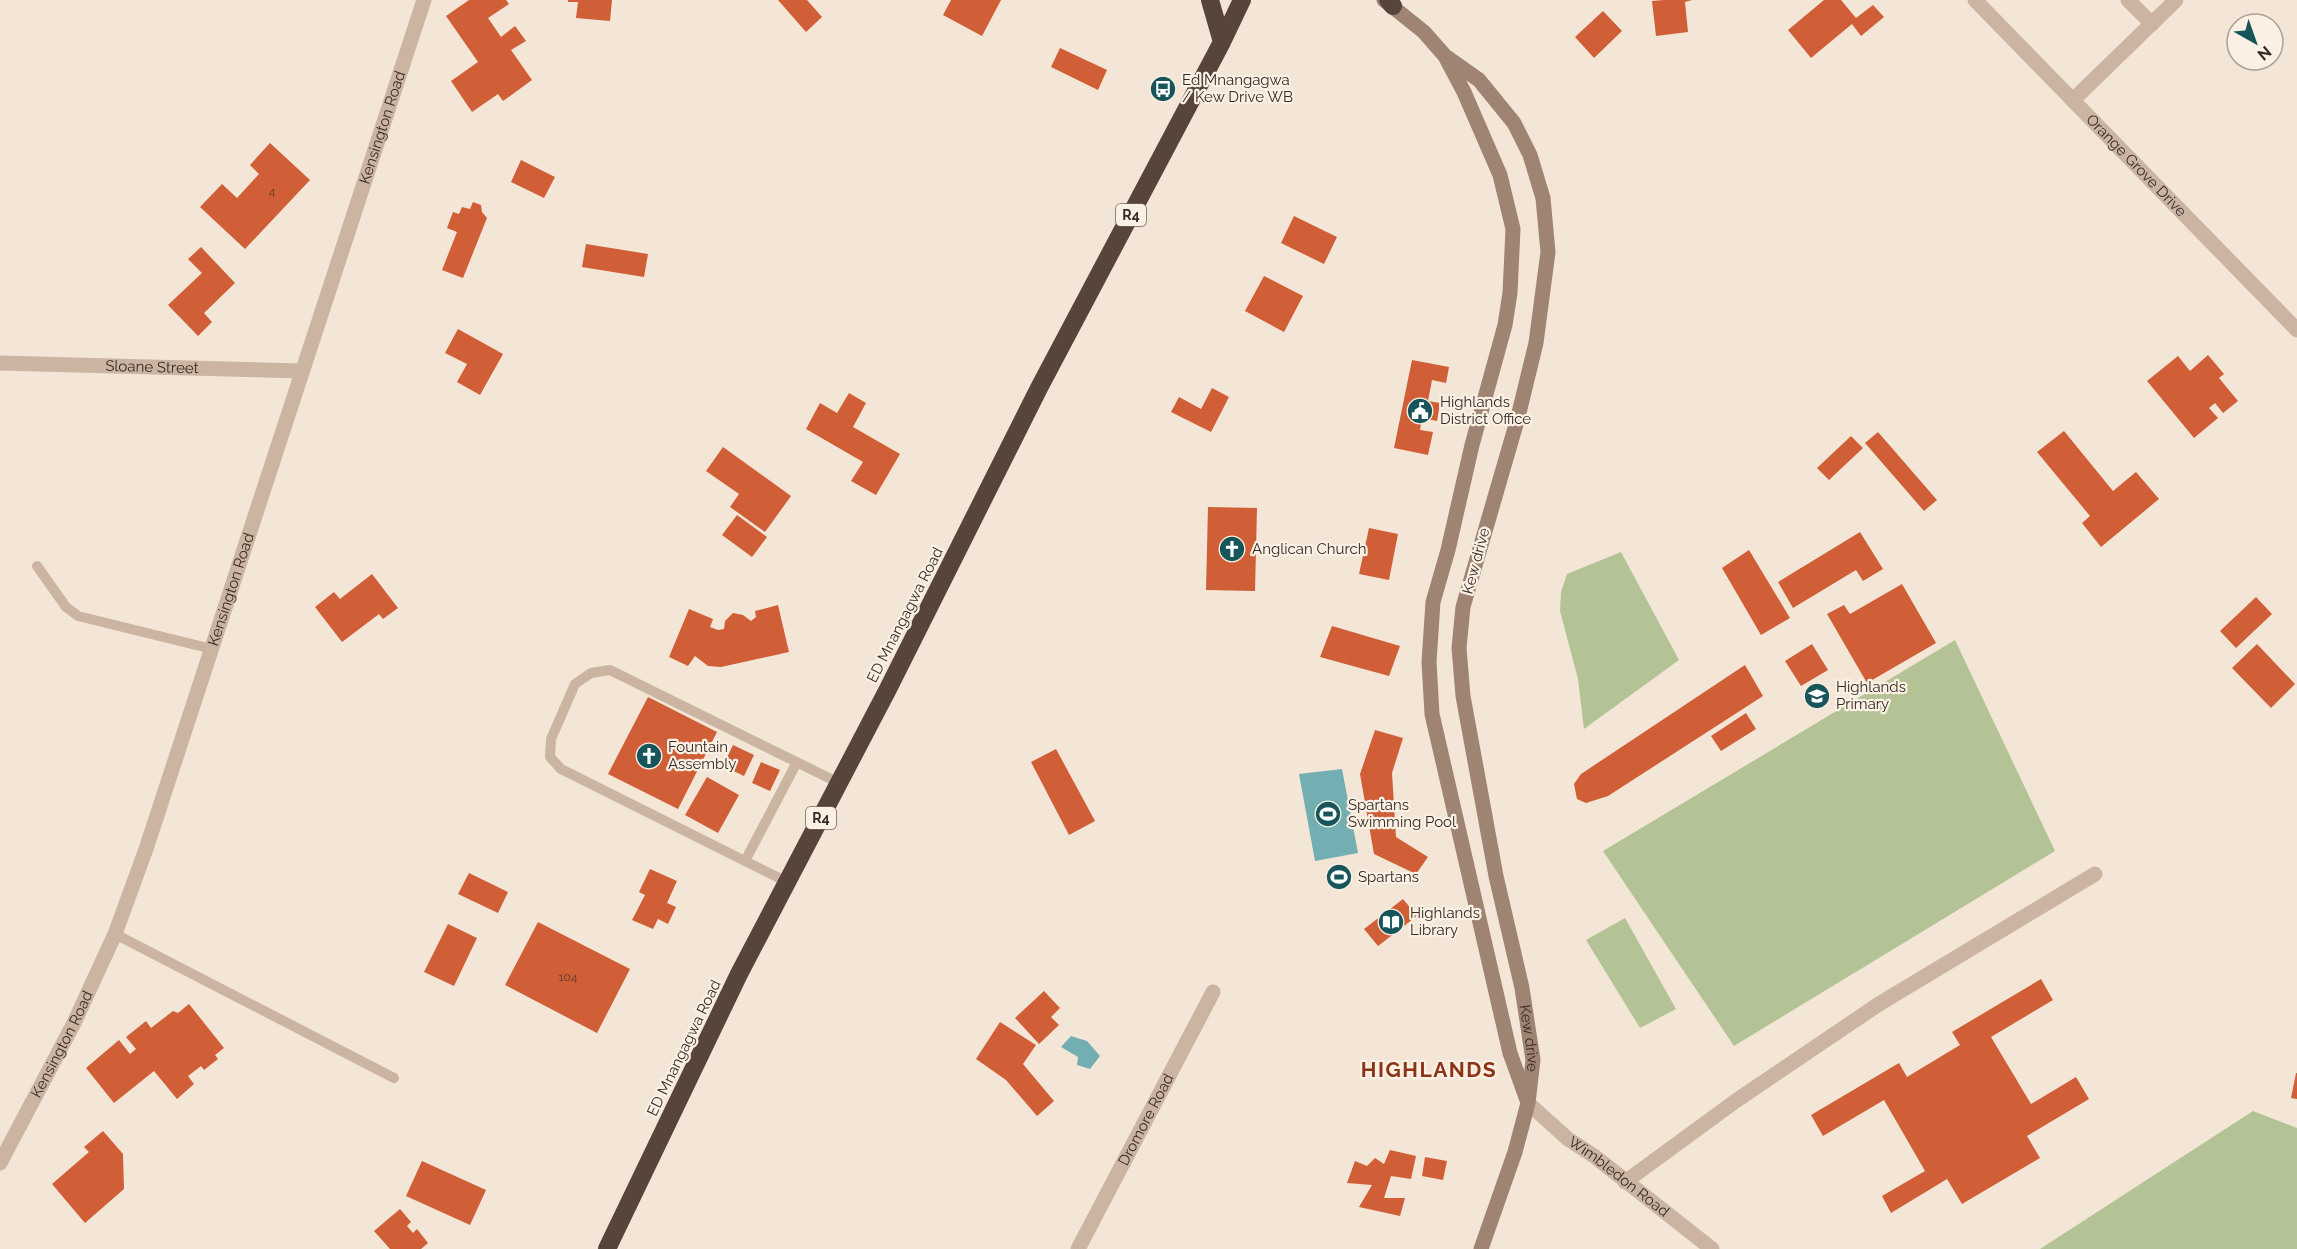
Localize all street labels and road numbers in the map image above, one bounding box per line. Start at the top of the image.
street label: Kensington Road [355,69,409,186]
street label: Orange Grove Drive [2082,110,2190,220]
road number: R4 [1116,204,1146,226]
street label: Sloane Street [105,357,199,377]
street label: Kew drive [1459,526,1494,596]
street label: Kensington Road [204,531,258,648]
street label: ED Mnangagwa Road [863,544,947,686]
road number: R4 [806,807,836,829]
street label: ED Mnangagwa Road [643,977,725,1119]
street label: Kensington Road [27,988,97,1101]
street label: Kew drive [1516,1003,1542,1073]
street label: Dromore Road [1114,1071,1177,1169]
street label: Wimbledon Road [1565,1133,1673,1221]

